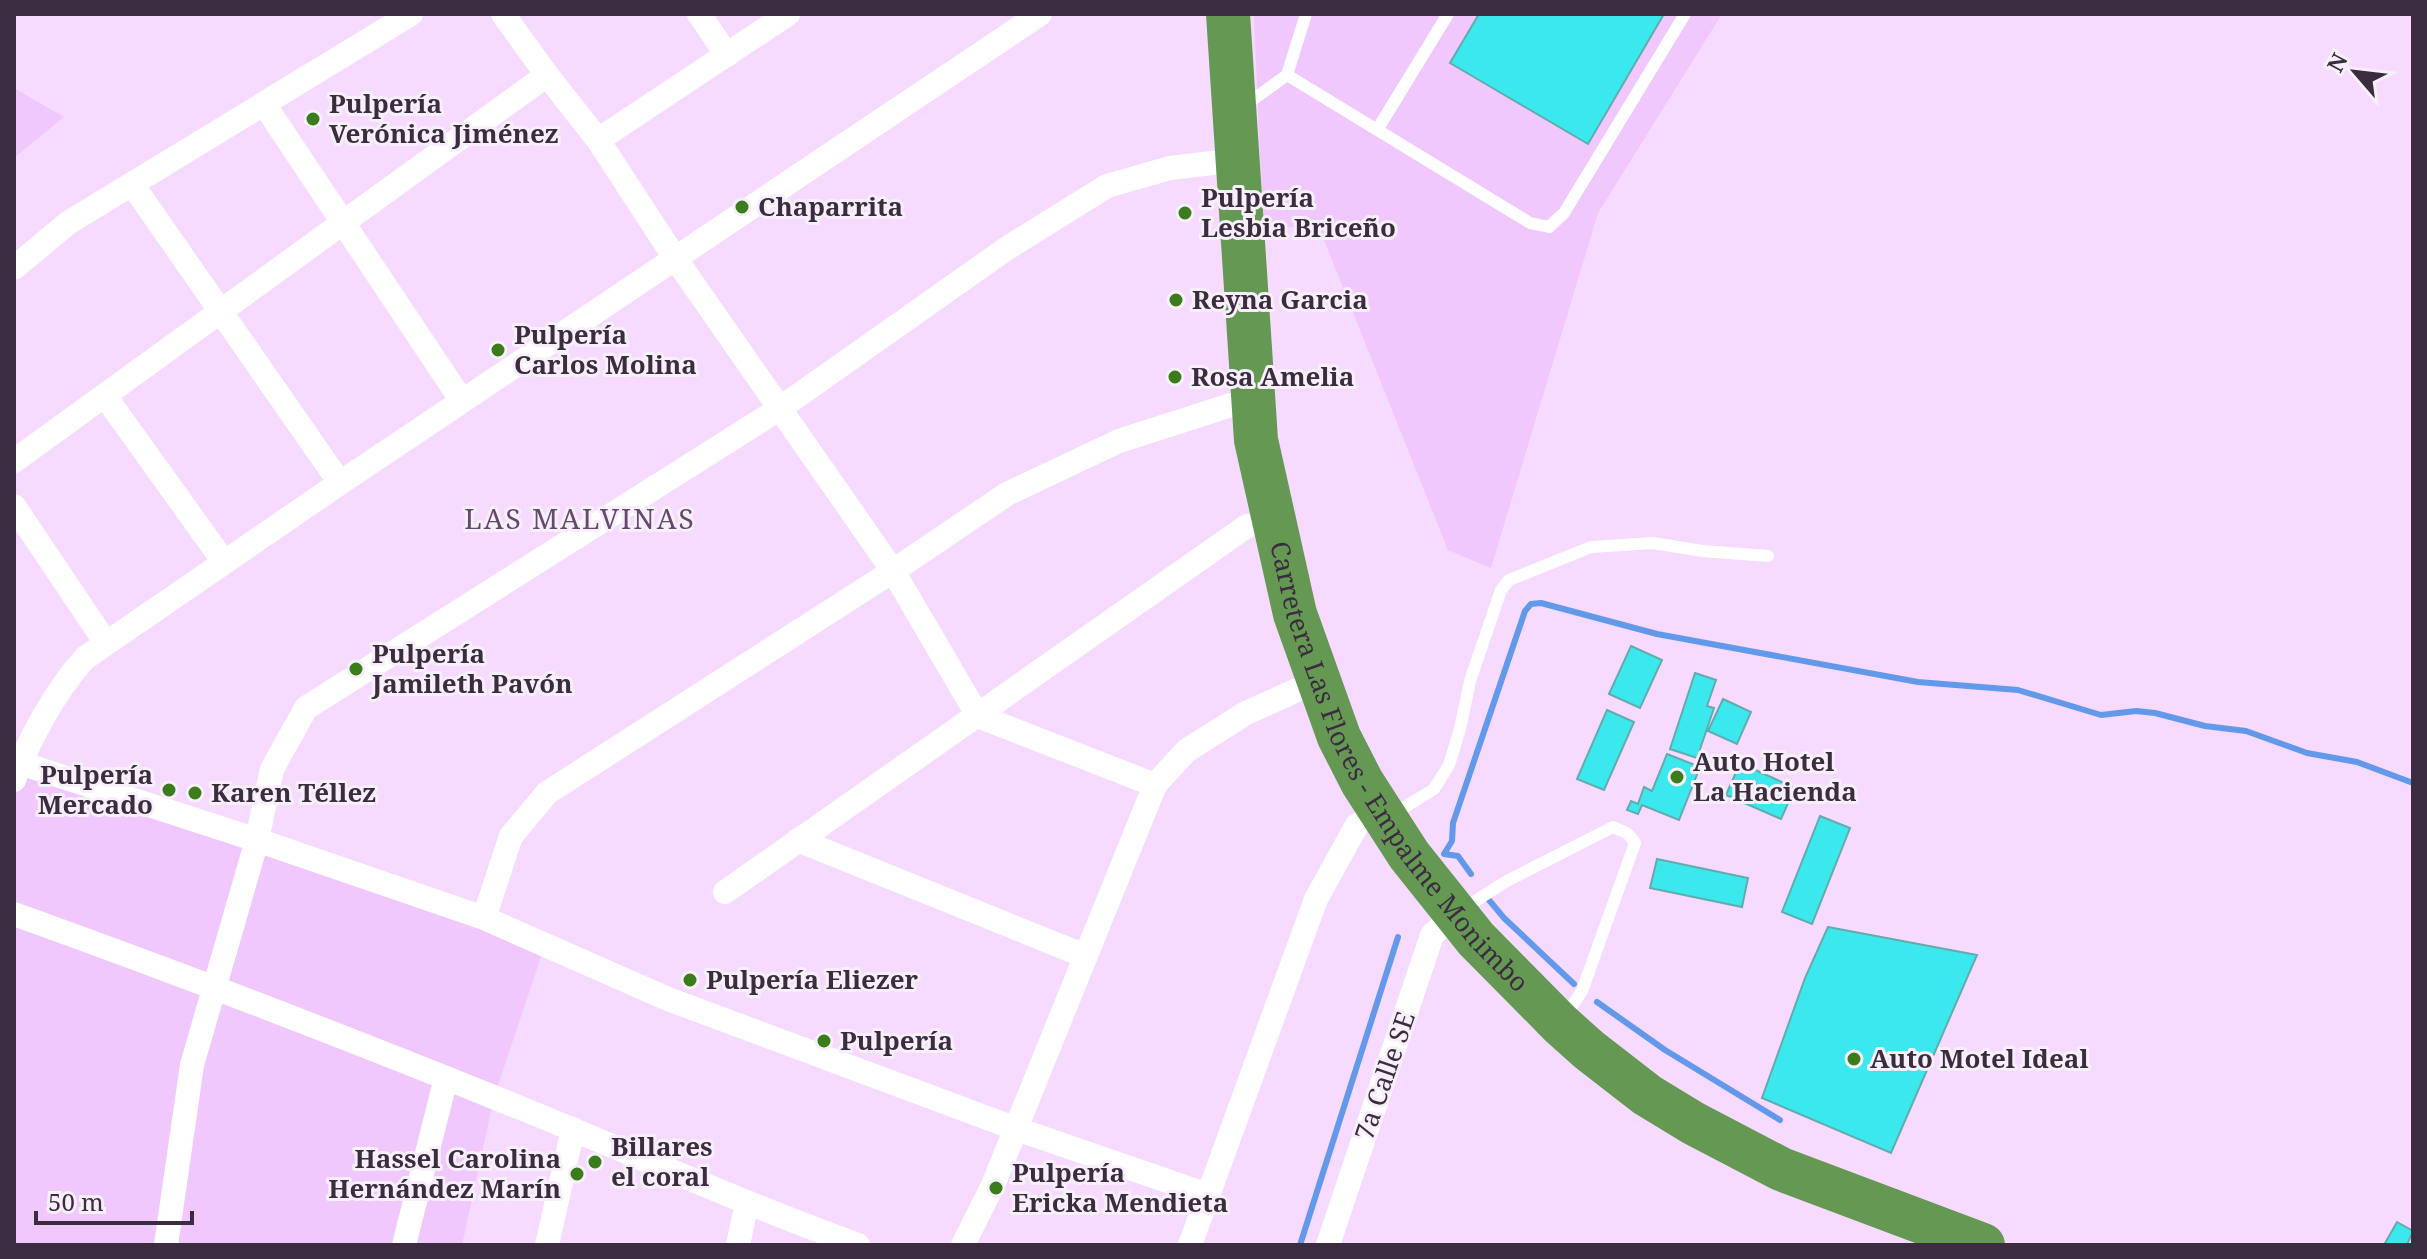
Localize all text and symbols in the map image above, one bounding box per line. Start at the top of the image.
north arrow [2315,32,2395,112]
text: N [2319,47,2354,77]
place label: Pulpería Verónica Jiménez [329,85,559,151]
marker: Pulpería Verónica Jiménez [304,110,322,128]
place label: Pulpería Lesbia Briceño [1201,179,1396,245]
place label: Chaparrita [758,188,903,224]
marker: Chaparrita [733,198,751,216]
marker: Pulpería Lesbia Briceño [1176,204,1194,222]
place label: Reyna Garcia [1192,281,1368,317]
marker: Reyna Garcia [1167,291,1185,309]
place label: Pulpería Carlos Molina [514,316,697,382]
marker: Pulpería Carlos Molina [489,341,507,359]
place label: Rosa Amelia [1191,358,1354,394]
marker: Rosa Amelia [1166,368,1184,386]
district label: LAS MALVINAS [464,499,696,537]
street label: Carretera Las Flores - Empalme Monimbo [1262,538,1537,999]
place label: Pulpería Jamileth Pavón [371,635,573,701]
marker: Pulpería Jamileth Pavón [347,660,365,678]
place label: Auto Hotel La Hacienda [1693,743,1857,809]
place label: Pulpería Mercado [38,756,153,822]
marker: Auto Hotel La Hacienda [1668,768,1686,786]
place label: Karen Téllez [211,774,376,810]
marker: Pulpería Mercado [160,781,178,799]
marker: Karen Téllez [186,784,204,802]
place label: Pulpería Eliezer [706,961,919,997]
marker: Pulpería Eliezer [681,971,699,989]
street label: 7a Calle SE [1345,1007,1423,1145]
place label: Pulpería [840,1022,953,1058]
marker: Pulpería [815,1032,833,1050]
place label: Auto Motel Ideal [1870,1040,2089,1076]
marker: Auto Motel Ideal [1845,1050,1863,1068]
place label: Billares el coral [611,1128,713,1194]
place label: Hassel Carolina Hernández Marín [328,1140,561,1206]
marker: Billares el coral [586,1153,604,1171]
place label: Pulpería Ericka Mendieta [1012,1154,1228,1220]
marker: Hassel Carolina Hernández Marín [568,1165,586,1183]
scale bar [36,1175,192,1225]
marker: Pulpería Ericka Mendieta [987,1179,1005,1197]
text: 50 m [48,1185,104,1218]

